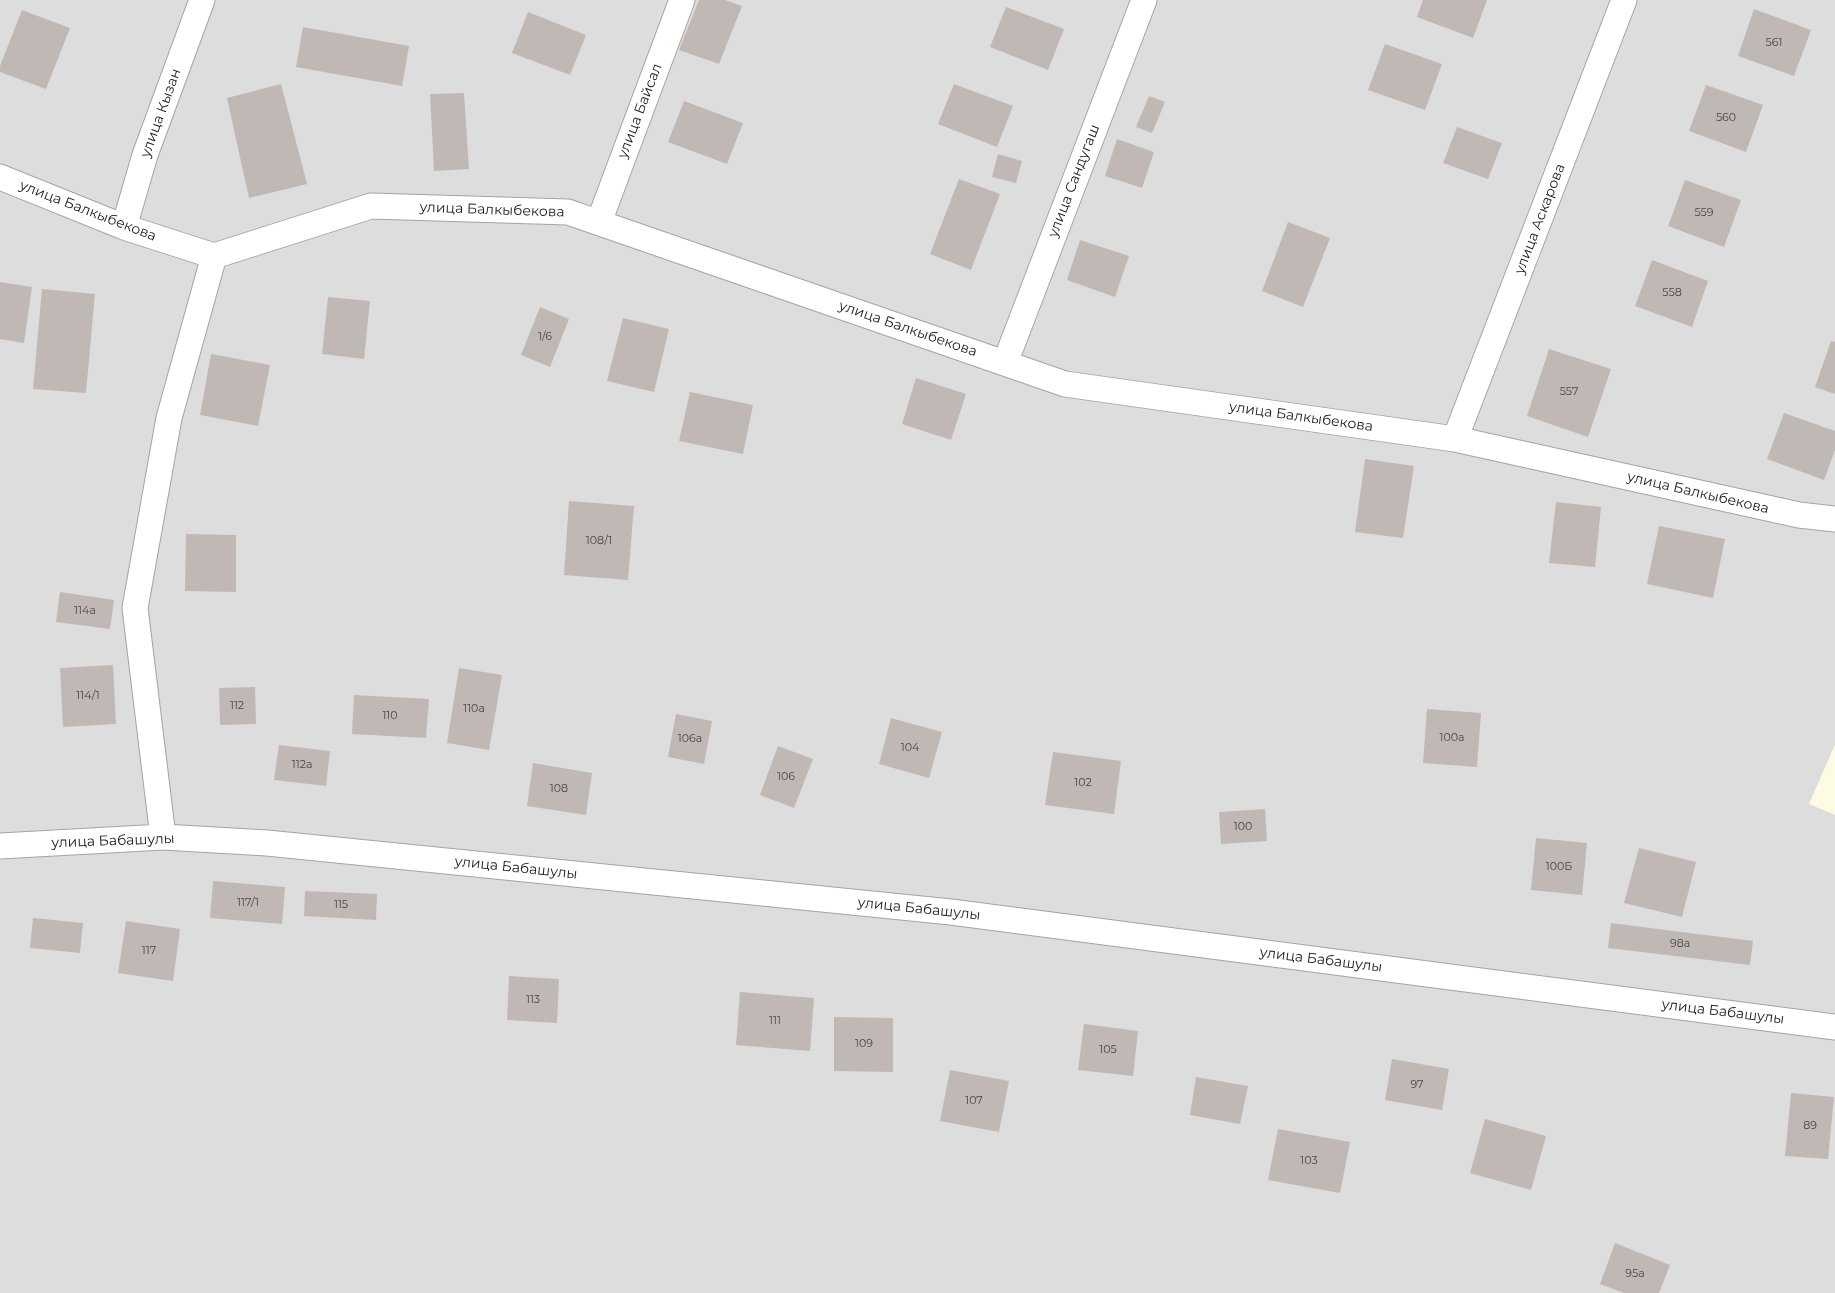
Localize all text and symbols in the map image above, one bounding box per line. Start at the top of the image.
house number: 561 [1766,36,1782,50]
street label: улица Байсал [614,61,666,161]
street label: улица Кызан [137,66,185,160]
house number: 560 [1716,111,1736,125]
street label: улица Сандугаш [1045,122,1103,240]
street label: улица Аскарова [1511,161,1569,277]
street label: улица Балкыбекова [17,177,159,245]
street label: улица Балкыбекова [419,199,565,221]
house number: 559 [1694,206,1714,220]
house number: 558 [1662,286,1682,300]
street label: улица Балкыбекова [837,297,979,361]
house number: 1/6 [538,330,552,344]
house number: 557 [1560,385,1578,399]
street label: улица Балкыбекова [1228,399,1374,435]
street label: улица Балкыбекова [1625,469,1771,517]
house number: 108/1 [586,534,612,548]
house number: 114а [74,604,96,618]
house number: 114/1 [76,689,100,703]
house number: 112 [230,699,244,713]
house number: 110а [463,702,485,716]
house number: 110 [382,709,398,723]
house number: 100а [1440,731,1464,745]
house number: 106а [678,732,702,746]
house number: 104 [901,741,919,755]
house number: 112а [292,758,312,772]
house number: 106 [777,770,795,784]
house number: 102 [1074,776,1092,790]
house number: 108 [550,782,568,796]
house number: 100 [1234,820,1252,834]
street label: улица Бабашулы [51,830,175,852]
street label: улица Бабашулы [454,853,578,883]
house number: 100Б [1546,860,1572,874]
street label: улица Бабашулы [857,894,981,924]
house number: 117/1 [237,896,259,910]
house number: 115 [334,898,348,912]
house number: 98а [1670,937,1690,951]
house number: 117 [142,944,156,958]
street label: улица Бабашулы [1259,944,1383,976]
house number: 113 [526,993,540,1007]
street label: улица Бабашулы [1661,996,1785,1028]
house number: 111 [769,1014,781,1028]
house number: 109 [855,1037,873,1051]
house number: 105 [1099,1043,1117,1057]
house number: 97 [1410,1078,1424,1092]
house number: 107 [965,1094,983,1108]
house number: 89 [1803,1119,1817,1133]
house number: 103 [1300,1154,1318,1168]
house number: 95а [1625,1267,1645,1281]

